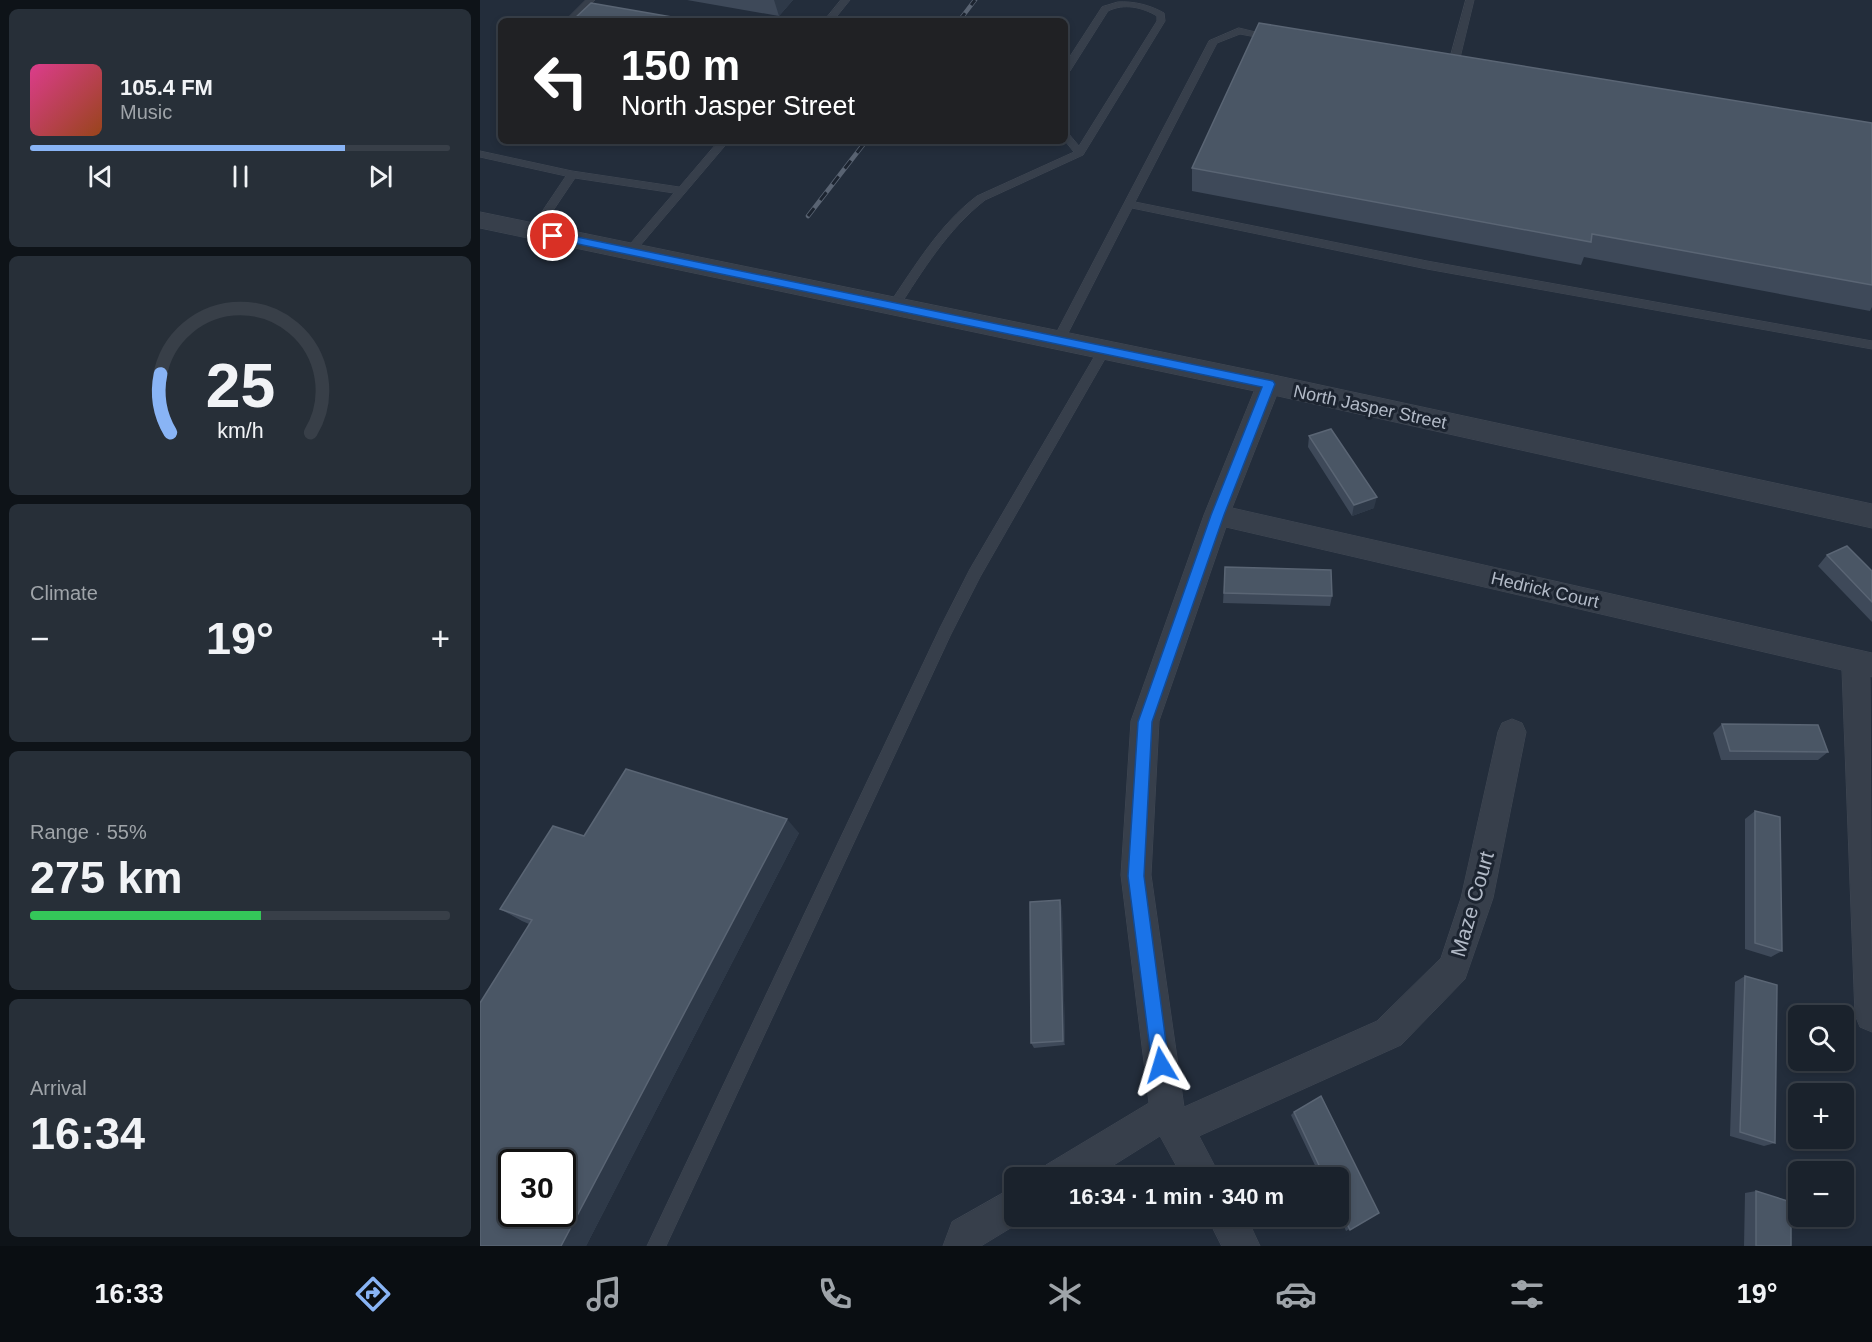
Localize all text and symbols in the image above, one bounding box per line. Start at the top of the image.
icon: left [522,42,600,120]
text: 150 m [621,42,740,89]
text: 105.4 FM [120,75,213,100]
text: North Jasper Street [621,91,855,121]
text: Music [120,101,172,123]
icon: previous [84,160,117,193]
icon: pause [224,160,257,193]
icon: next [364,160,397,193]
pin [527,210,578,261]
icon: arrive [536,219,569,252]
text: 25 [205,351,275,420]
street label: North Jasper Street [1292,381,1448,433]
text: km/h [217,419,263,443]
street label: Hedrick Court [1489,568,1601,612]
text: Climate [30,582,98,604]
text: 19° [206,613,274,664]
text: − [30,620,49,657]
text: + [431,620,450,657]
text: Range · 55% [30,821,147,843]
street label: Maze Court [1446,849,1498,959]
text: 275 km [30,852,183,903]
map controls [1788,1005,1854,1227]
button: search [1788,1005,1854,1071]
position arrow [1129,1033,1193,1097]
text: Arrival [30,1077,87,1099]
button: + [1788,1083,1854,1149]
text: 16:34 [30,1108,145,1159]
speed limit sign: 30 [498,1149,576,1227]
button: − [1788,1161,1854,1227]
text: 16:34 · 1 min · 340 m [1069,1184,1284,1209]
icon: directions [352,1273,394,1315]
icon: music [583,1273,625,1315]
icon: phone [814,1273,856,1315]
icon: climate [1044,1273,1086,1315]
icon: car [1275,1273,1317,1315]
icon: filters [1506,1273,1548,1315]
text: 16:33 [94,1279,163,1309]
text: 19° [1737,1279,1778,1309]

